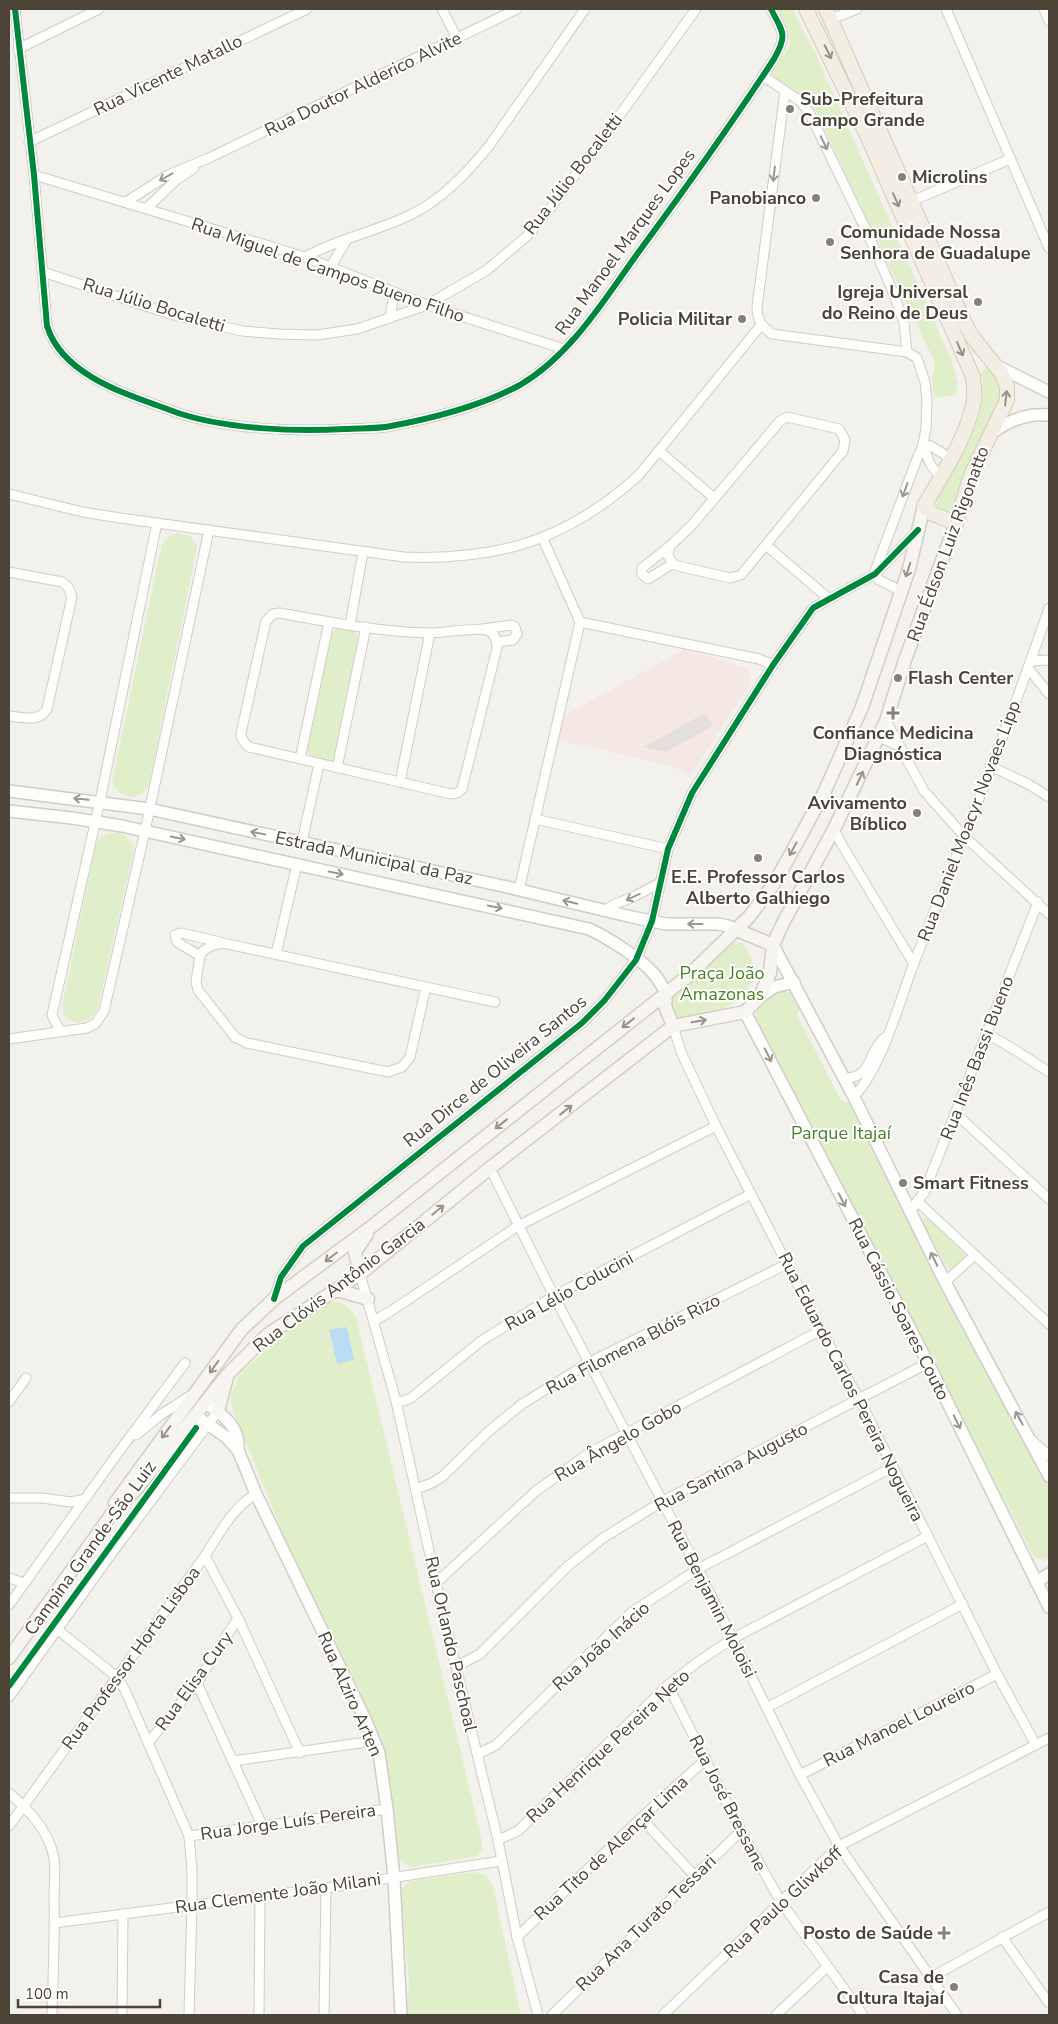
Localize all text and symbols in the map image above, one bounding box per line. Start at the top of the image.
street label: Rua Doutor Alderico Alvite [261,26,465,142]
street label: Rua Vicente Matallo [90,29,246,121]
one-way arrow [824,44,833,59]
place label: Sub-Prefeitura Campo Grande [800,87,925,132]
marker: Sub-Prefeitura Campo Grande [784,103,796,115]
street label: Rua Júlio Bocaletti [518,108,628,240]
one-way arrow [819,135,829,150]
street label: Rua Manoel Marques Lopes [549,144,701,340]
place label: Microlins [912,165,988,189]
one-way arrow [769,166,779,182]
marker: Microlins [896,171,908,183]
one-way arrow [159,172,173,182]
place label: Panobianco [709,186,806,210]
marker: Panobianco [810,192,822,204]
one-way arrow [891,192,901,207]
street label: Rua Miguel de Campos Bueno Filho [188,212,468,328]
place label: Comunidade Nossa Senhora de Guadalupe [840,220,1031,265]
marker: Comunidade Nossa Senhora de Guadalupe [824,236,836,248]
street label: Rua Júlio Bocaletti [80,272,228,338]
place label: Igreja Universal do Reino de Deus [822,280,968,325]
marker: Igreja Universal do Reino de Deus [972,296,984,308]
place label: Policia Militar [618,307,732,331]
marker: Policia Militar [736,313,748,325]
one-way arrow [956,341,966,356]
one-way arrow [1001,390,1011,406]
street label: Rua Édson Luiz Rigonatto [901,443,995,645]
one-way arrow [900,482,909,498]
one-way arrow [903,562,912,578]
place label: Flash Center [908,666,1013,690]
marker: Flash Center [892,672,904,684]
street label: Rua Daniel Moacyr Novaes Lipp [912,697,1026,945]
marker: Confiance Medicina Diagnóstica [886,706,900,720]
place label: Confiance Medicina Diagnóstica [812,721,974,766]
one-way arrow [855,771,865,786]
place label: Avivamento Bíblico [808,791,907,836]
one-way arrow [74,794,90,804]
marker: Avivamento Bíblico [911,807,923,819]
street label: Estrada Municipal da Paz [273,825,475,891]
one-way arrow [250,827,266,837]
one-way arrow [169,834,185,843]
one-way arrow [788,842,798,857]
marker: E.E. Professor Carlos Alberto Galhiego [752,852,764,864]
place label: E.E. Professor Carlos Alberto Galhiego [671,865,845,910]
one-way arrow [328,869,344,878]
one-way arrow [625,893,640,903]
one-way arrow [563,897,579,906]
one-way arrow [487,903,503,912]
one-way arrow [687,919,704,929]
park label: Praça João Amazonas [680,961,764,1006]
street label: Rua Inês Bassi Bueno [935,973,1019,1143]
street label: Rua Dirce de Oliveira Santos [398,989,592,1153]
one-way arrow [691,1016,707,1025]
one-way arrow [622,1018,635,1029]
one-way arrow [763,1048,773,1062]
one-way arrow [559,1104,572,1115]
one-way arrow [494,1119,507,1130]
park label: Parque Itajaí [791,1121,892,1145]
place label: Smart Fitness [913,1171,1029,1195]
marker: Smart Fitness [897,1177,909,1189]
one-way arrow [838,1192,848,1206]
one-way arrow [432,1205,445,1216]
street label: Rua Clóvis Antônio Garcia [248,1212,430,1358]
street label: Rua Cássio Soares Couto [843,1214,955,1404]
street label: Rua Lélio Colucini [500,1246,638,1336]
street label: Rua Eduardo Carlos Pereira Nogueira [772,1248,930,1526]
one-way arrow [325,1251,338,1262]
one-way arrow [929,1252,939,1267]
street label: Rua Filomena Blóis Rizo [542,1288,724,1400]
one-way arrow [209,1360,219,1374]
street label: Rua Ângelo Gobo [550,1395,686,1487]
one-way arrow [1013,1411,1023,1425]
one-way arrow [953,1414,962,1429]
street label: Rua Santina Augusto [650,1416,812,1518]
one-way arrow [161,1424,171,1438]
street label: Campina Grande-São Luiz [19,1456,161,1640]
street label: Rua Benjamin Moloisi [662,1516,762,1682]
street label: Rua Orlando Paschoal [419,1554,483,1735]
street label: Rua Professor Horta Lisboa [56,1561,206,1755]
street label: Rua João Inácio [547,1596,655,1696]
street label: Rua Elisa Cury [150,1626,239,1736]
street label: Rua Alziro Arten [312,1628,388,1760]
street label: Rua Henrique Pereira Neto [521,1664,695,1828]
street label: Rua Manoel Loureiro [819,1675,979,1773]
street label: Rua José Bressane [683,1731,773,1875]
street label: Rua Tito de Alençar Lima [529,1770,693,1926]
street label: Rua Jorge Luís Pereira [199,1798,377,1846]
street label: Rua Paulo Gliwkoff [718,1840,849,1964]
street label: Rua Ana Turato Tessari [571,1850,721,1996]
street label: Rua Clemente João Milani [173,1867,383,1919]
place label: Posto de Saúde [803,1921,933,1945]
marker: Posto de Saúde [937,1926,951,1940]
place label: Casa de Cultura Itajaí [836,1965,945,2010]
scale bar [18,1976,160,2008]
marker: Casa de Cultura Itajaí [948,1981,960,1993]
text: 100 m [25,1984,69,2004]

